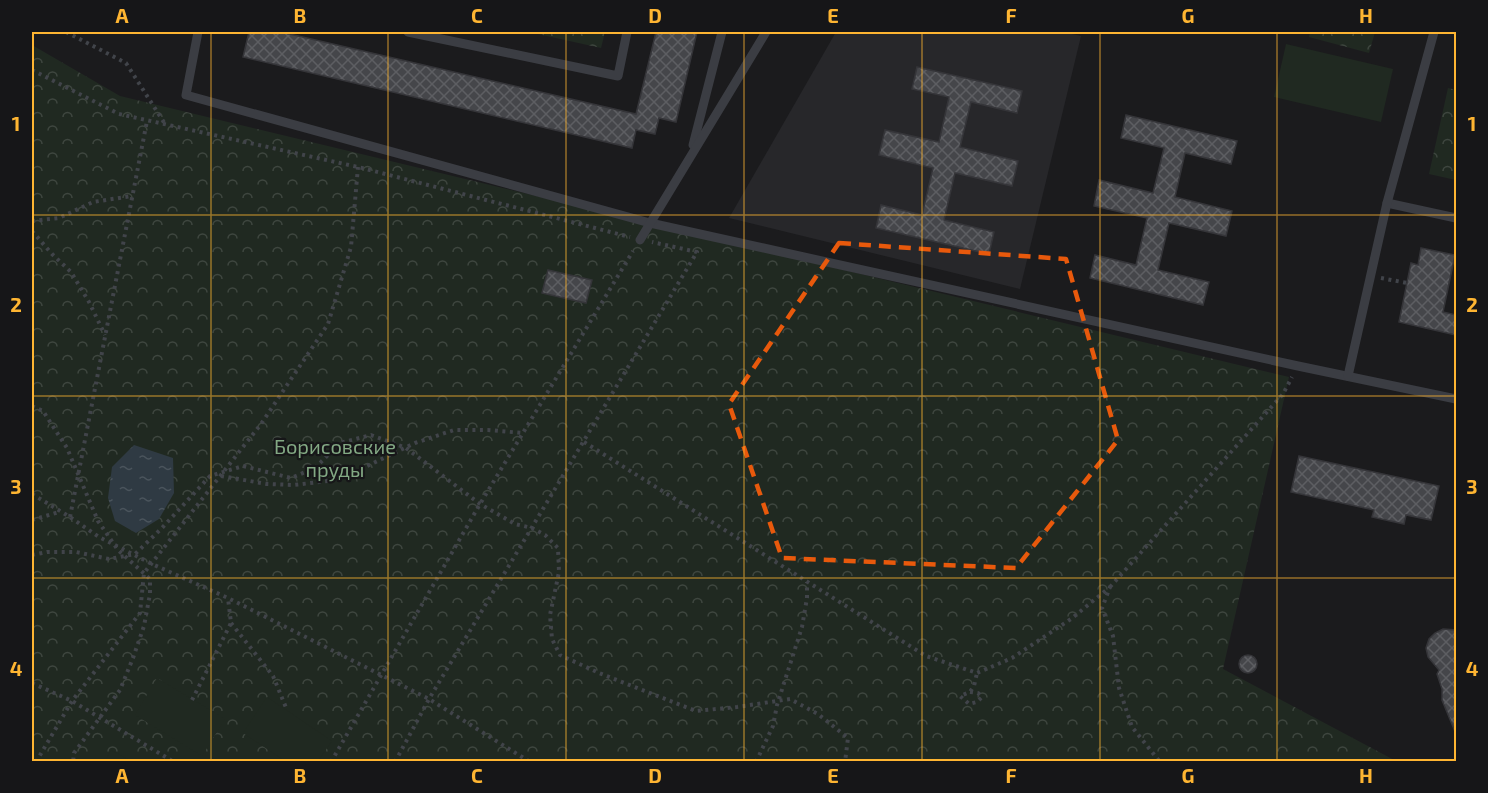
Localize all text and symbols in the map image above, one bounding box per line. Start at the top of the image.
text: A [115,3,129,27]
text: B [294,3,306,27]
text: C [471,3,483,27]
text: D [648,3,662,27]
text: E [827,3,839,27]
text: F [1005,3,1017,27]
text: G [1182,3,1194,27]
text: H [1359,3,1373,27]
text: 1 [12,111,20,135]
text: 1 [1468,111,1476,135]
text: 2 [10,292,22,316]
text: 2 [1466,292,1478,316]
park label: Борисовские пруды [274,434,396,482]
text: 3 [10,474,22,498]
text: 3 [1466,474,1478,498]
text: 4 [10,656,23,680]
text: 4 [1466,656,1479,680]
text: A [115,763,129,787]
text: B [294,763,306,787]
text: C [471,763,483,787]
text: D [648,763,662,787]
text: E [827,763,839,787]
text: F [1005,763,1017,787]
text: G [1182,763,1194,787]
text: H [1359,763,1373,787]

